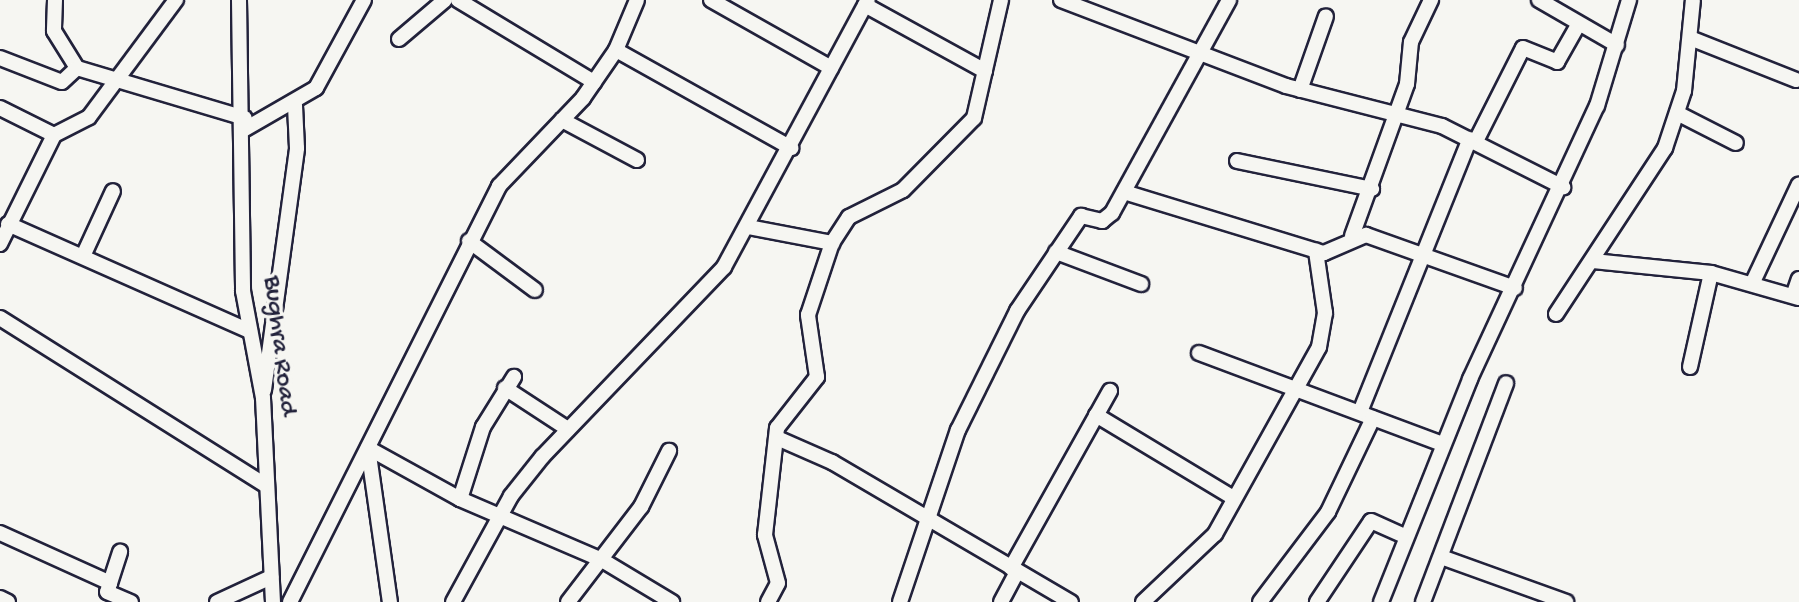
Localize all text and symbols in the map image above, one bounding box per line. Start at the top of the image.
street label: Bughra Road [254,274,302,418]

